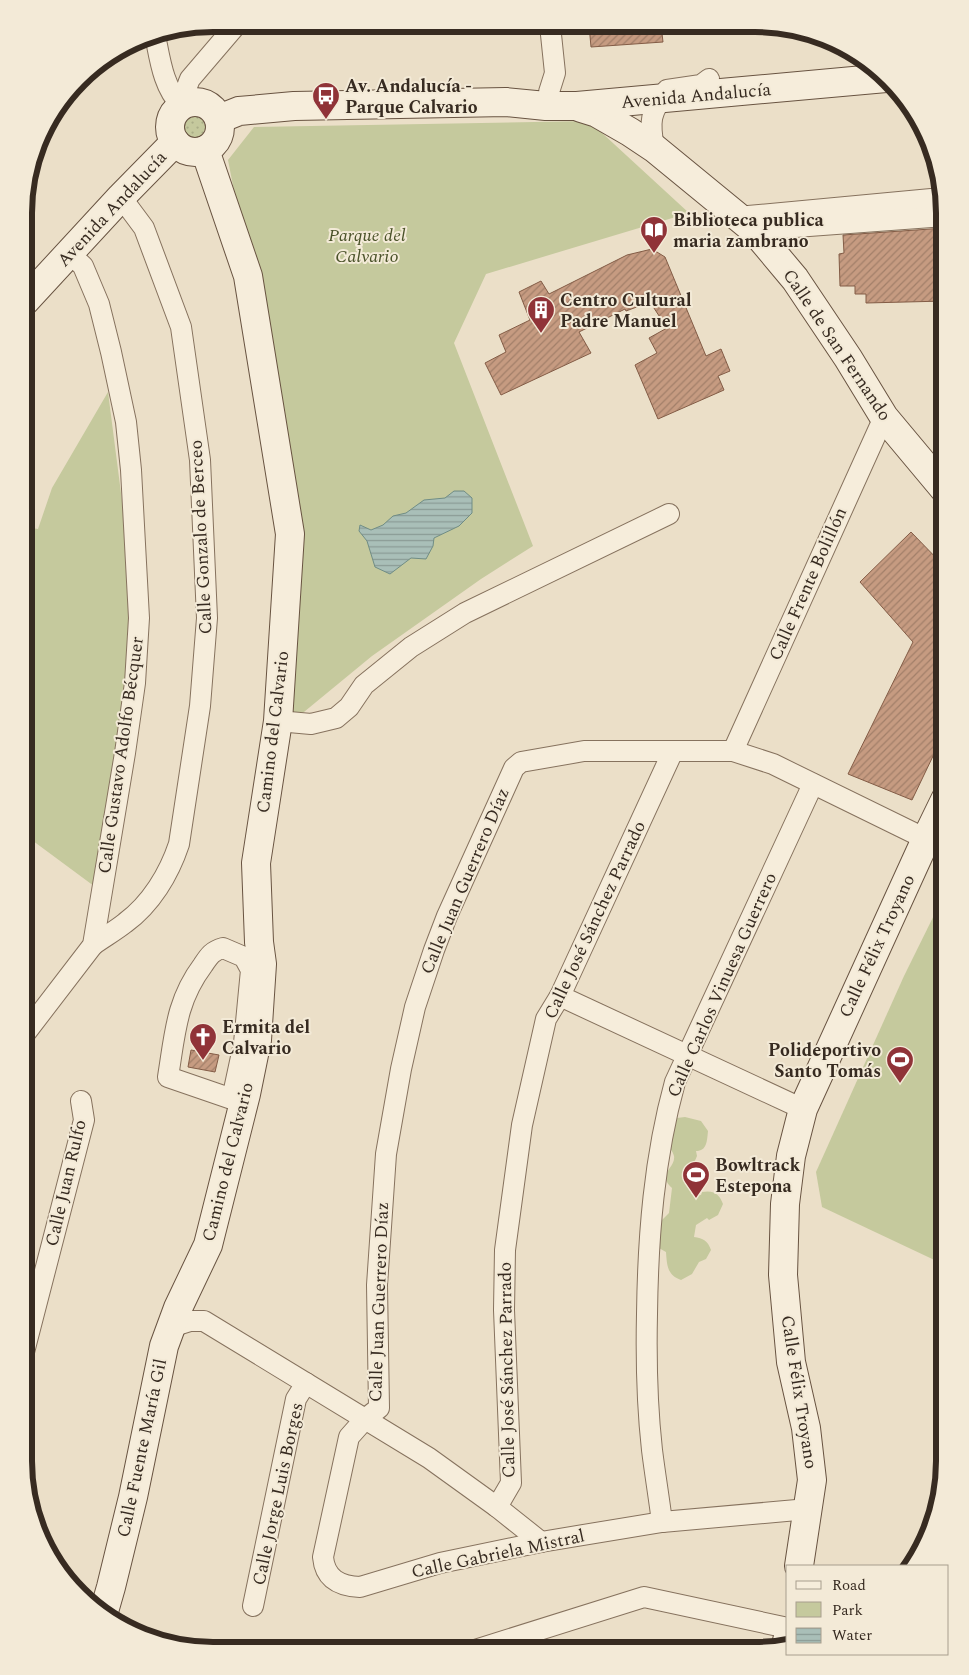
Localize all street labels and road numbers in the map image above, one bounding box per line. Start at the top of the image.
street label: Avenida Andalucía [620,76,772,116]
street label: Avenida Andalucía [51,145,173,273]
street label: Calle de San Fernando [776,264,898,426]
street label: Calle Gonzalo de Berceo [182,439,220,635]
street label: Calle Frente Bolillón [762,503,854,665]
street label: Calle Gustavo Adolfo Bécquer [91,635,151,875]
street label: Camino del Calvario [250,649,296,815]
street label: Calle Juan Guerrero Díaz [413,784,517,978]
street label: Calle José Sánchez Parrado [537,816,653,1024]
street label: Calle Carlos Vinuesa Guerrero [660,868,784,1102]
street label: Calle Félix Troyano [832,870,922,1022]
street label: Camino del Calvario [195,1080,261,1244]
street label: Calle Juan Rulfo [38,1117,94,1249]
street label: Calle Juan Guerrero Díaz [362,1201,396,1403]
street label: Calle José Sánchez Parrado [492,1262,522,1478]
street label: Calle Félix Troyano [774,1313,824,1471]
street label: Calle Fuente María Gil [110,1356,174,1540]
street label: Calle Jorge Luis Borges [245,1400,311,1588]
street label: Calle Gabriela Mistral [409,1522,587,1586]

